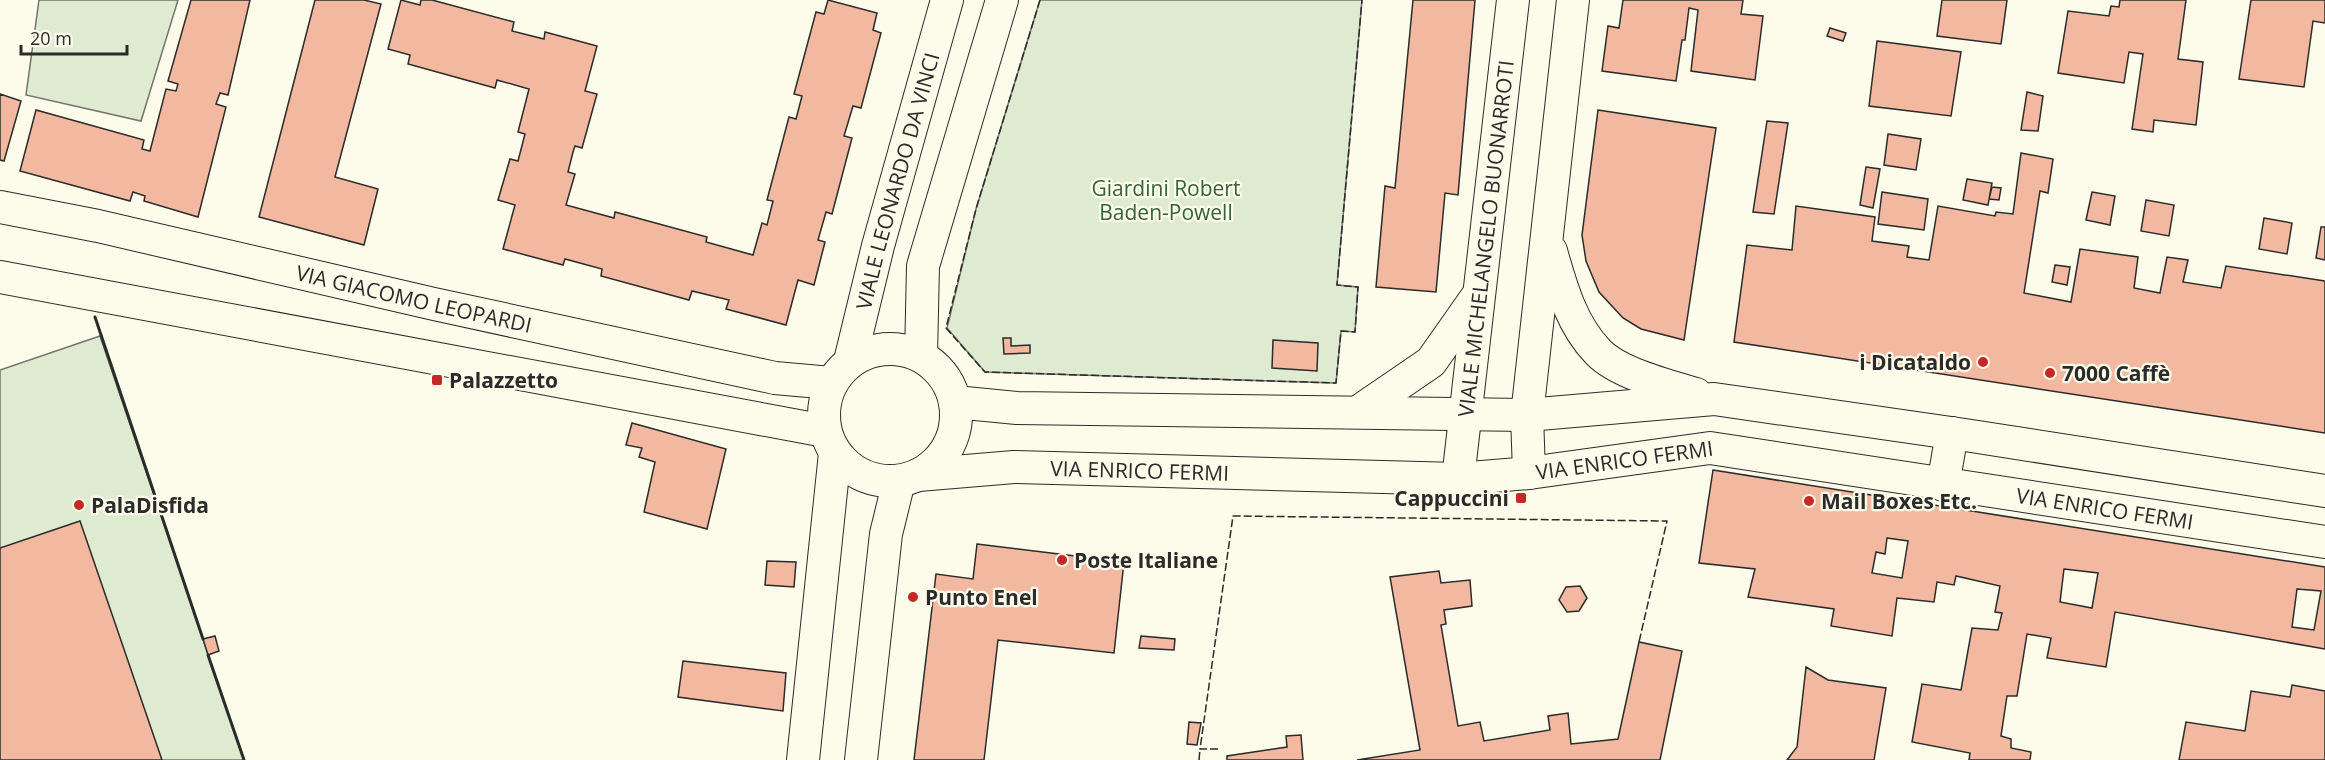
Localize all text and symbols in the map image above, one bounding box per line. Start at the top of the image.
scale bar [21,18,128,56]
text: 20 m [30,26,72,50]
street label: VIALE LEONARDO DA VINCI [849,49,946,312]
street label: VIALE MICHELANGELO BUONARROTI [1451,59,1520,418]
park label: Giardini Robert Baden-Powell [1092,174,1240,226]
street label: VIA GIACOMO LEOPARDI [293,258,534,339]
place label: i Dicataldo [1859,348,1971,376]
marker: i Dicataldo [1976,355,1990,369]
place label: 7000 Caffè [2062,359,2170,387]
place label: Palazzetto [449,366,558,394]
marker: 7000 Caffè [2043,366,2057,380]
marker: Palazzetto [430,373,444,387]
street label: VIA ENRICO FERMI [1534,434,1715,486]
street label: VIA ENRICO FERMI [1050,454,1229,487]
street label: VIA ENRICO FERMI [2014,481,2195,536]
place label: Cappuccini [1394,484,1509,512]
place label: Mail Boxes Etc. [1821,487,1977,515]
place label: PalaDisfida [91,491,209,519]
marker: Cappuccini [1514,491,1528,505]
marker: Mail Boxes Etc. [1802,494,1816,508]
marker: PalaDisfida [72,498,86,512]
place label: Poste Italiane [1074,546,1218,574]
marker: Poste Italiane [1055,553,1069,567]
place label: Punto Enel [925,583,1038,611]
marker: Punto Enel [906,590,920,604]

